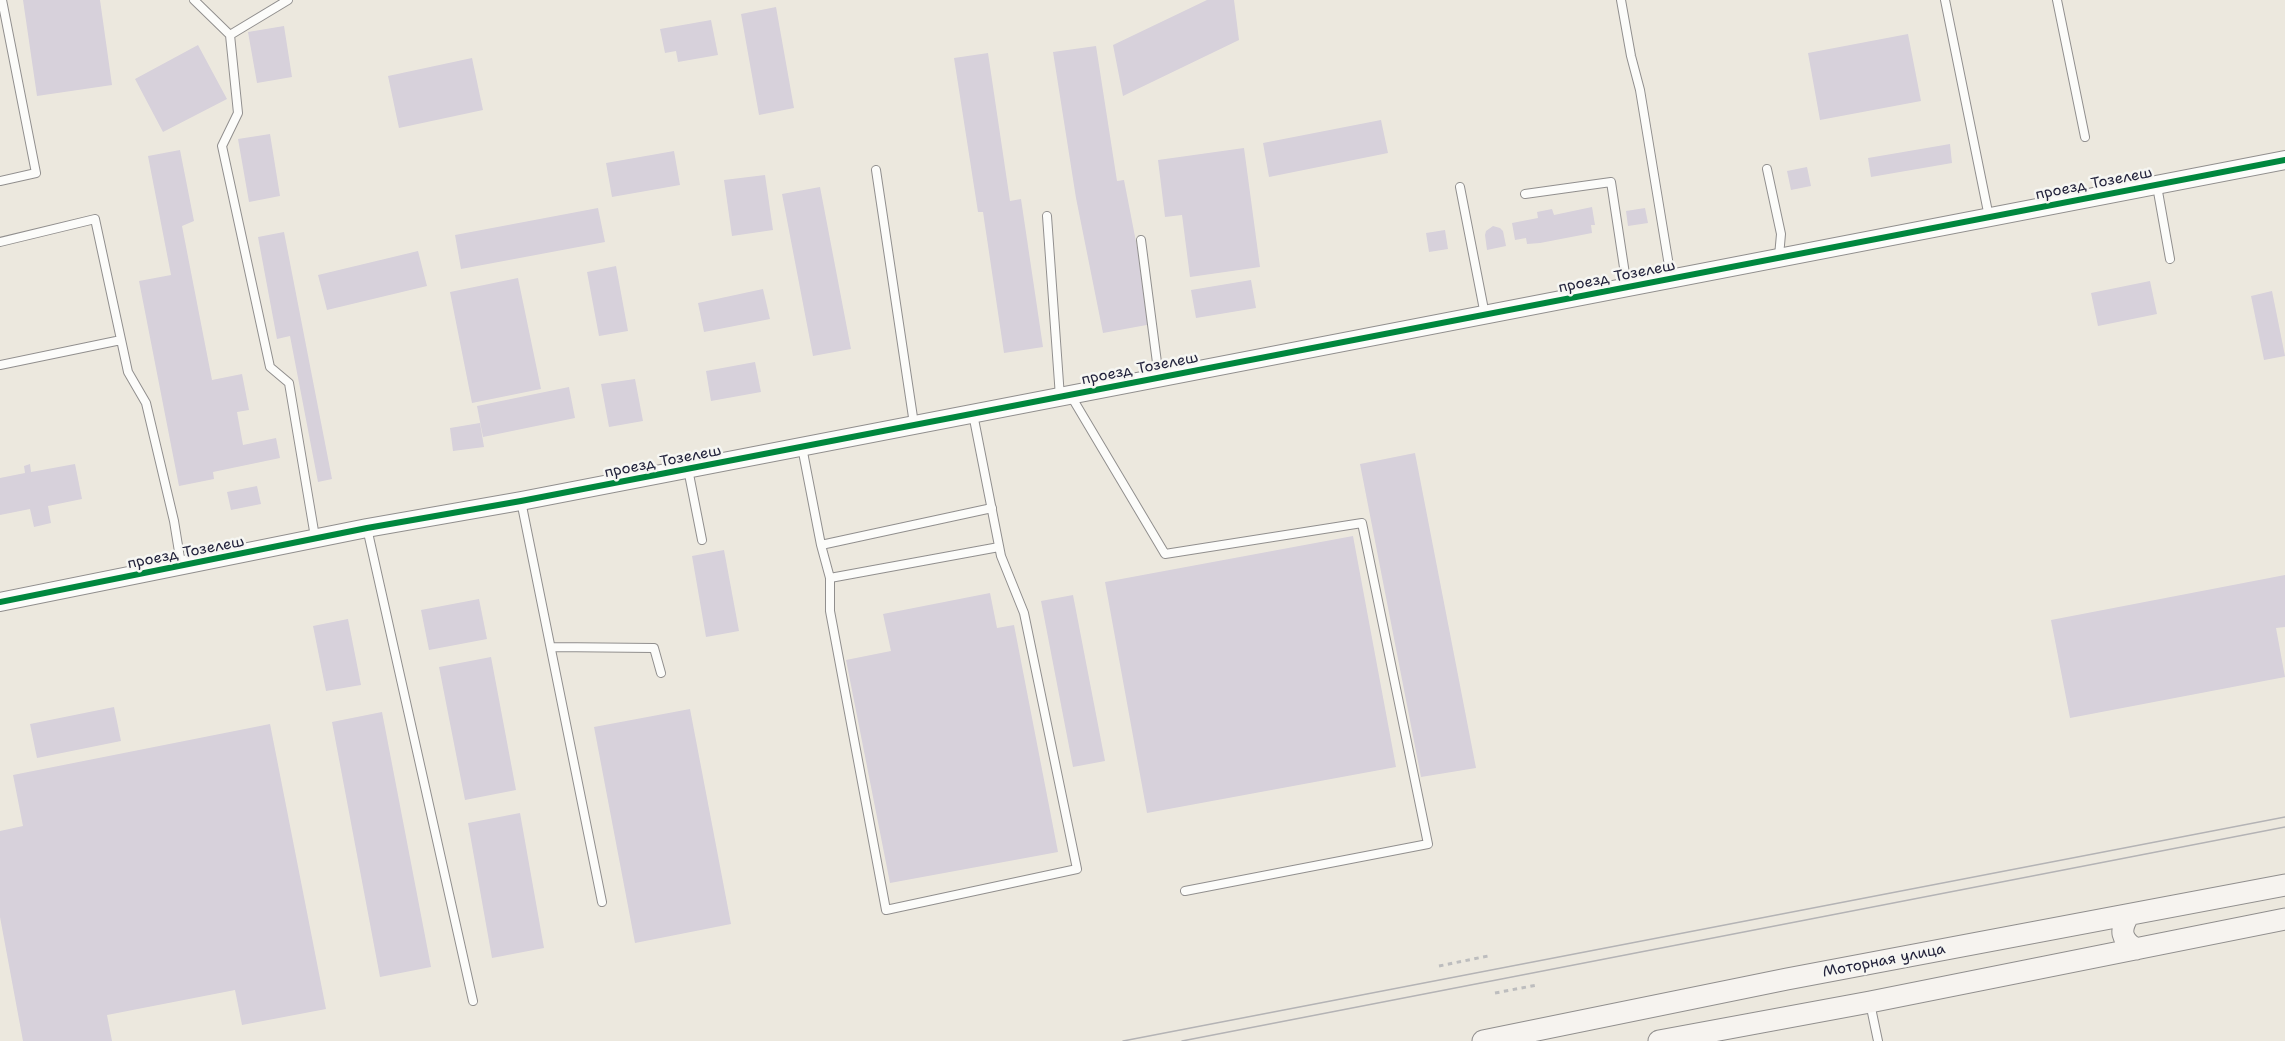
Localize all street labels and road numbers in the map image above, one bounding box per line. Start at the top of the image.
street label: проезд Тозелеш [2034,164,2154,204]
street label: проезд Тозелеш [1557,257,1677,297]
street label: проезд Тозелеш [1080,349,1200,389]
street label: проезд Тозелеш [603,442,723,482]
street label: проезд Тозелеш [126,533,246,573]
street label: Моторная улица [1821,940,1947,982]

